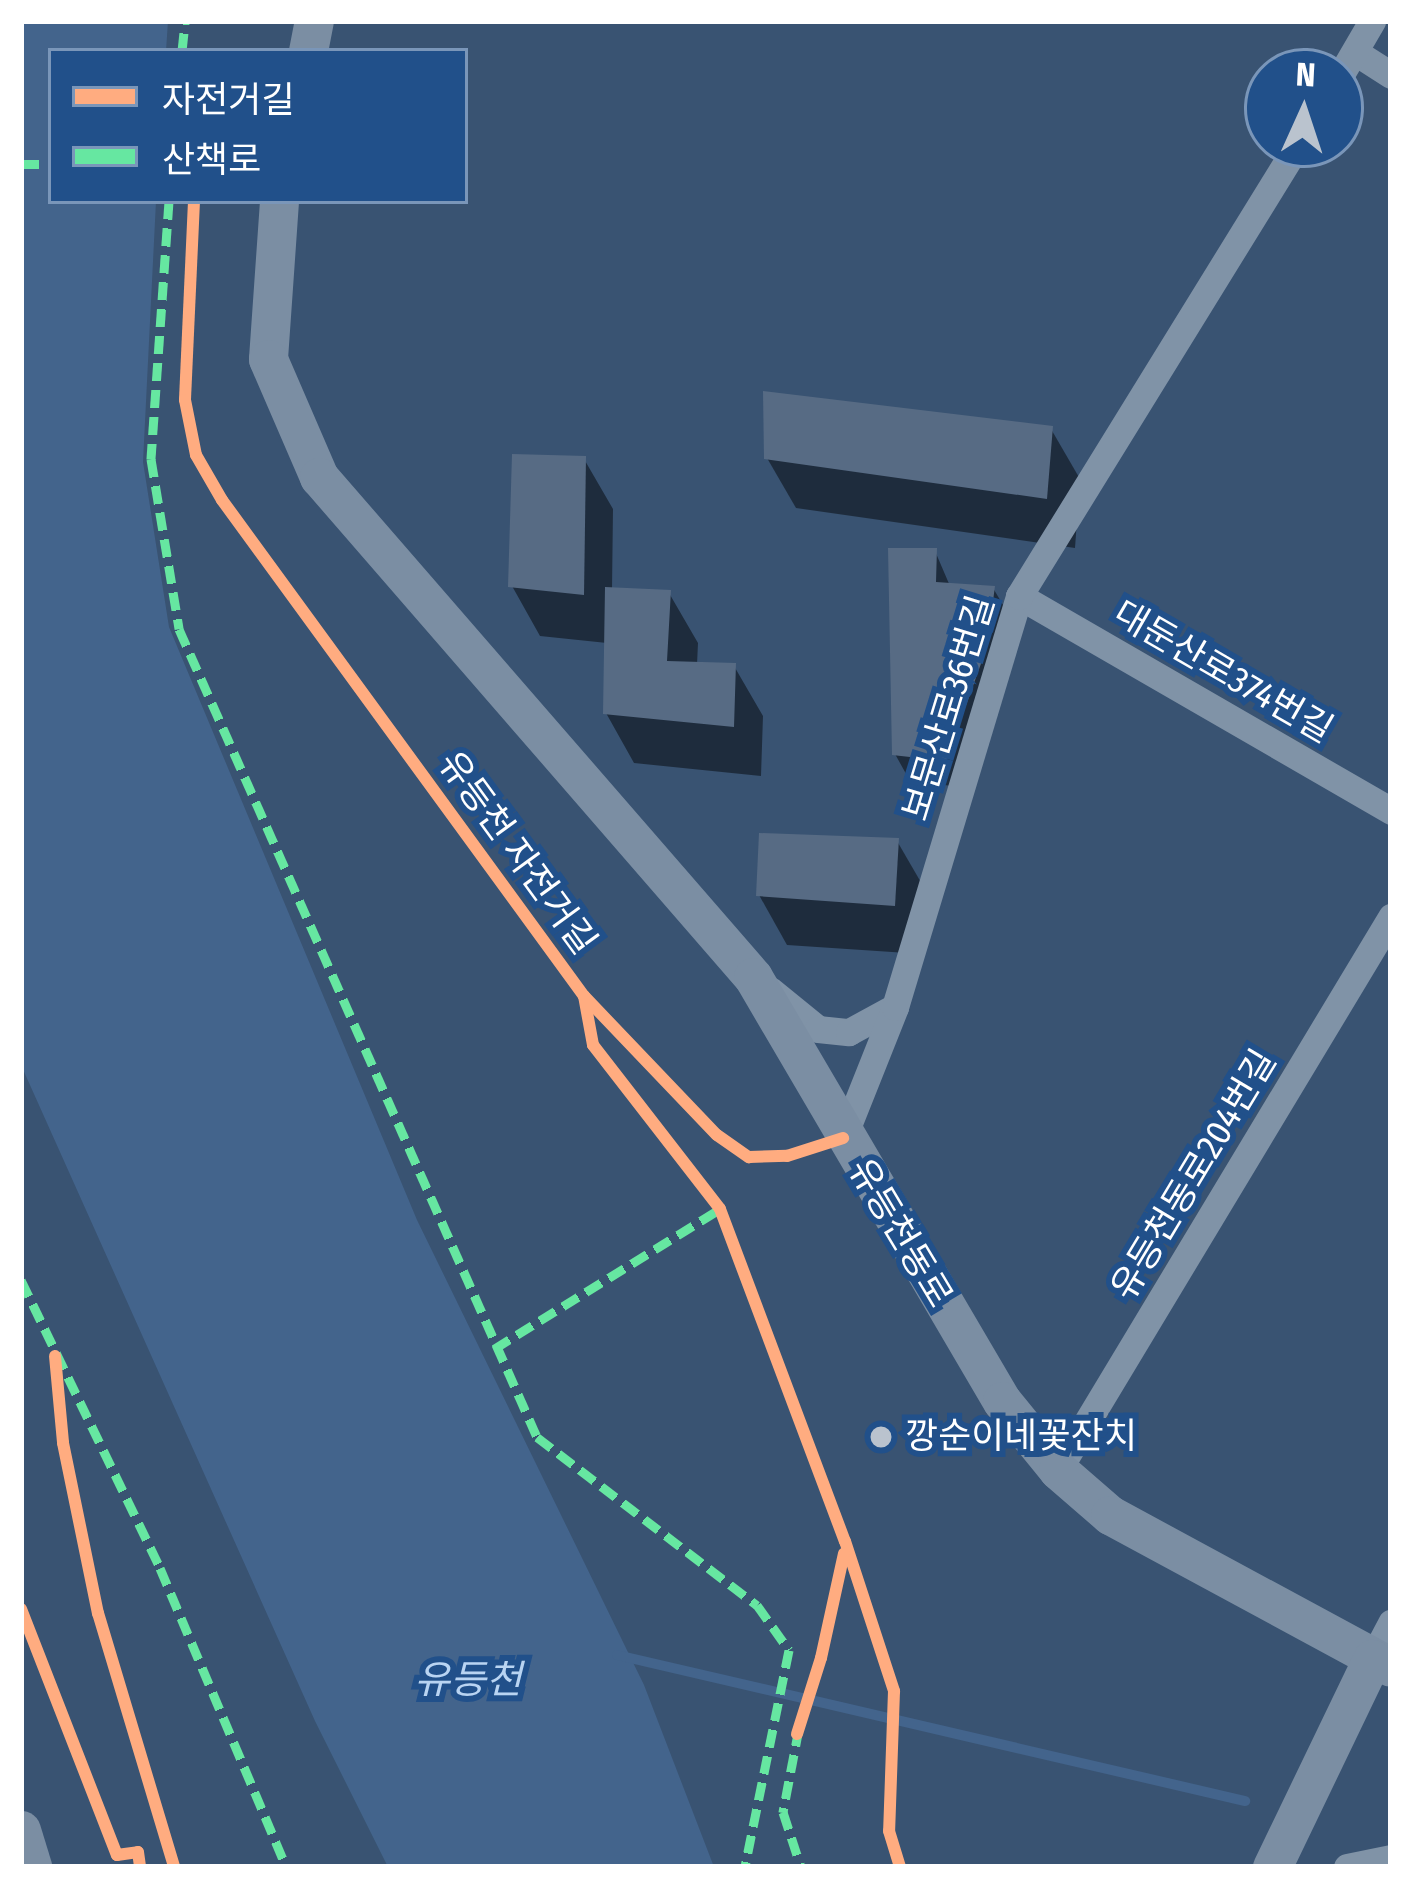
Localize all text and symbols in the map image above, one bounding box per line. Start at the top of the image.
legend [48,48,468,204]
north arrow [1244,48,1364,168]
text: N [1295,55,1317,96]
text: 자전거길 [162,78,294,122]
text: 산책로 [162,138,261,182]
street label: 보문산로36번길 [894,590,1004,826]
street label: 대둔산로374번길 [1106,592,1340,752]
street label: 유등천 자전거길 [429,743,605,963]
street label: 유등천동로204번길 [1102,1042,1286,1308]
street label: 유등천동로 [839,1151,961,1315]
place label: 깡순이네꽃잔치 [905,1415,1137,1459]
marker: 깡순이네꽃잔치 [868,1424,894,1450]
water label: 유등천 [414,1657,522,1703]

